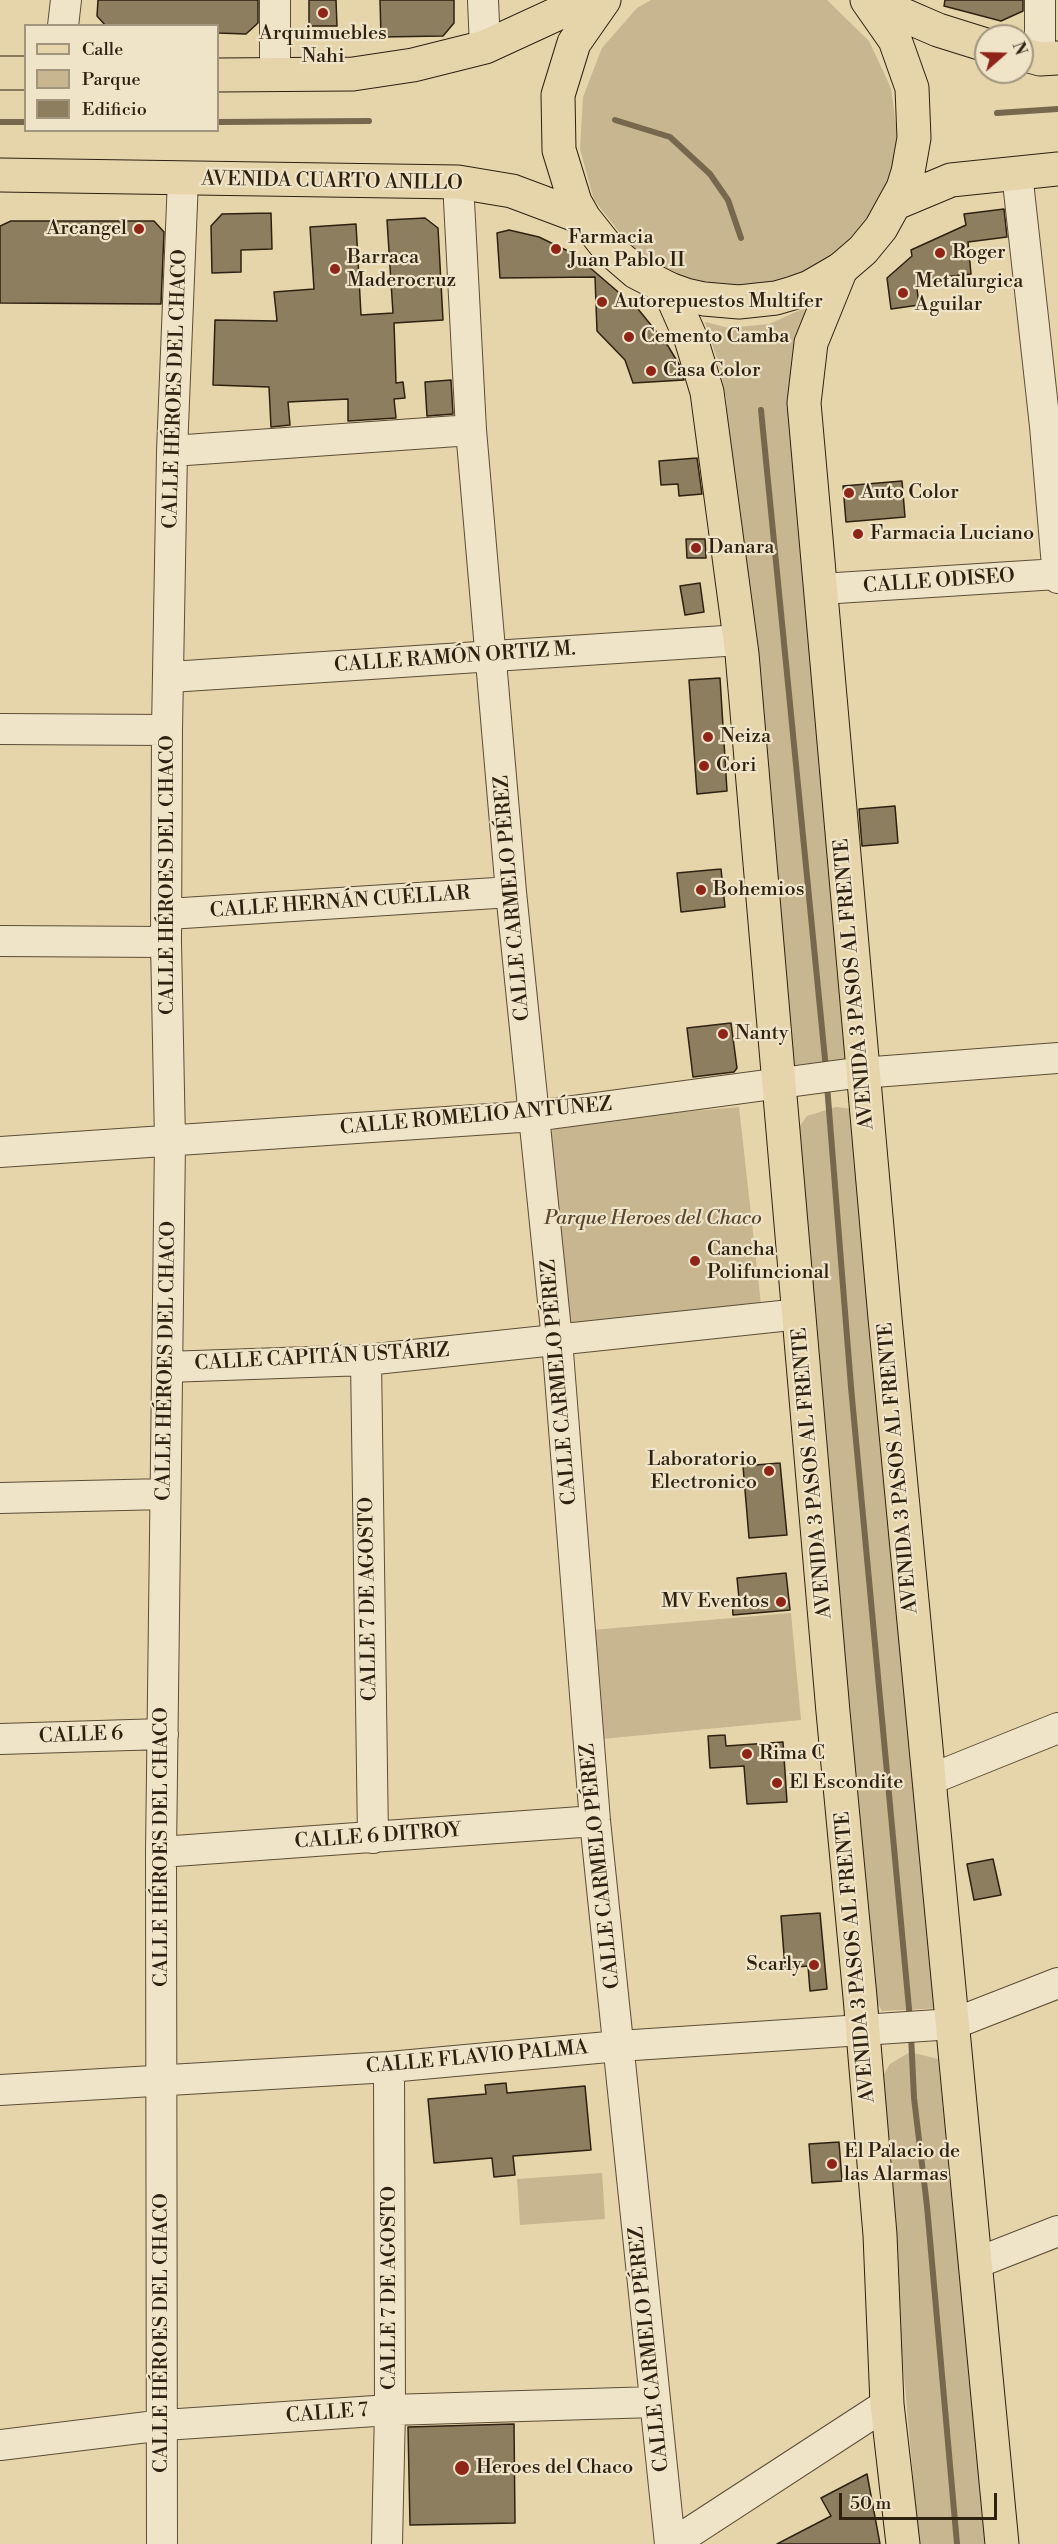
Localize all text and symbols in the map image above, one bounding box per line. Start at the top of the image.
marker: Arquimuebles Nahi [316,6,330,20]
place label: Arquimuebles Nahi [259,22,387,69]
legend [24,24,219,132]
north arrow [974,24,1034,84]
text: Calle [82,38,123,61]
text: N [1007,39,1031,58]
text: Parque [82,68,141,91]
text: Edificio [82,98,147,121]
street label: AVENIDA CUARTO ANILLO [201,168,463,196]
place label: Arcangel [47,217,127,241]
marker: Arcangel [132,222,146,236]
place label: Farmacia Juan Pablo II [568,226,685,273]
place label: Roger [952,241,1006,265]
marker: Farmacia Juan Pablo II [549,242,563,256]
place label: Barraca Maderocruz [347,246,456,293]
marker: Roger [933,246,947,260]
street label: CALLE HÉROES DEL CHACO [159,249,193,529]
marker: Barraca Maderocruz [328,262,342,276]
place label: Metalurgica Aguilar [915,270,1023,317]
marker: Metalurgica Aguilar [896,286,910,300]
place label: Autorepuestos Multifer [614,290,823,314]
marker: Autorepuestos Multifer [595,295,609,309]
place label: Cemento Camba [641,325,789,349]
marker: Cemento Camba [622,330,636,344]
place label: Casa Color [663,359,761,383]
marker: Casa Color [644,364,658,378]
place label: Auto Color [861,481,959,505]
marker: Auto Color [842,486,856,500]
place label: Farmacia Luciano [870,522,1034,546]
marker: Farmacia Luciano [851,527,865,541]
place label: Danara [708,536,774,560]
marker: Danara [689,541,703,555]
street label: CALLE ODISEO [862,565,1016,599]
street label: CALLE RAMÓN ORTIZ M. [333,638,577,678]
place label: Neiza [720,725,771,749]
marker: Neiza [701,730,715,744]
street label: CALLE HÉROES DEL CHACO [156,735,180,1015]
place label: Cori [716,754,757,778]
marker: Cori [697,759,711,773]
street label: CALLE CARMELO PÉREZ [490,774,536,1022]
street label: AVENIDA 3 PASOS AL FRENTE [830,837,880,1131]
place label: Bohemios [713,878,804,902]
street label: CALLE HERNÁN CUÉLLAR [209,882,471,924]
marker: Bohemios [694,883,708,897]
place label: Nanty [735,1022,788,1046]
marker: Nanty [716,1027,730,1041]
street label: CALLE ROMELIO ANTÚNEZ [339,1093,613,1141]
park label: Parque Heroes del Chaco [544,1207,762,1231]
street label: CALLE HÉROES DEL CHACO [153,1221,181,1501]
place label: Cancha Polifuncional [707,1238,830,1285]
marker: Cancha Polifuncional [688,1254,702,1268]
street label: CALLE CARMELO PÉREZ [537,1258,583,1506]
street label: AVENIDA 3 PASOS AL FRENTE [874,1321,924,1615]
street label: AVENIDA 3 PASOS AL FRENTE [788,1326,838,1620]
street label: CALLE CAPITÁN USTÁRIZ [194,1339,450,1377]
place label: Laboratorio Electronico [647,1448,757,1495]
marker: Laboratorio Electronico [762,1464,776,1478]
street label: CALLE 7 DE AGOSTO [355,1497,383,1701]
place label: MV Eventos [661,1590,769,1614]
marker: MV Eventos [774,1595,788,1609]
street label: CALLE HÉROES DEL CHACO [150,1707,174,1987]
street label: CALLE 6 [38,1723,124,1749]
street label: CALLE CARMELO PÉREZ [576,1742,626,1990]
place label: Rima C [759,1742,825,1766]
marker: Rima C [740,1747,754,1761]
place label: El Escondite [789,1771,903,1795]
marker: El Escondite [770,1776,784,1790]
street label: AVENIDA 3 PASOS AL FRENTE [831,1810,881,2104]
street label: CALLE 6 DITROY [294,1819,462,1855]
place label: Scarly [746,1953,802,1977]
marker: Scarly [807,1958,821,1972]
street label: CALLE FLAVIO PALMA [365,2036,589,2080]
place label: El Palacio de las Alarmas [844,2140,960,2187]
marker: El Palacio de las Alarmas [825,2157,839,2171]
street label: CALLE 7 DE AGOSTO [378,2186,402,2390]
street label: CALLE HÉROES DEL CHACO [150,2193,174,2473]
street label: CALLE CARMELO PÉREZ [625,2225,675,2473]
street label: CALLE 7 [285,2399,369,2429]
place label: Heroes del Chaco [476,2456,633,2480]
marker: Heroes del Chaco [453,2459,471,2477]
scale bar [842,2481,1000,2519]
text: 50 m [850,2492,891,2515]

